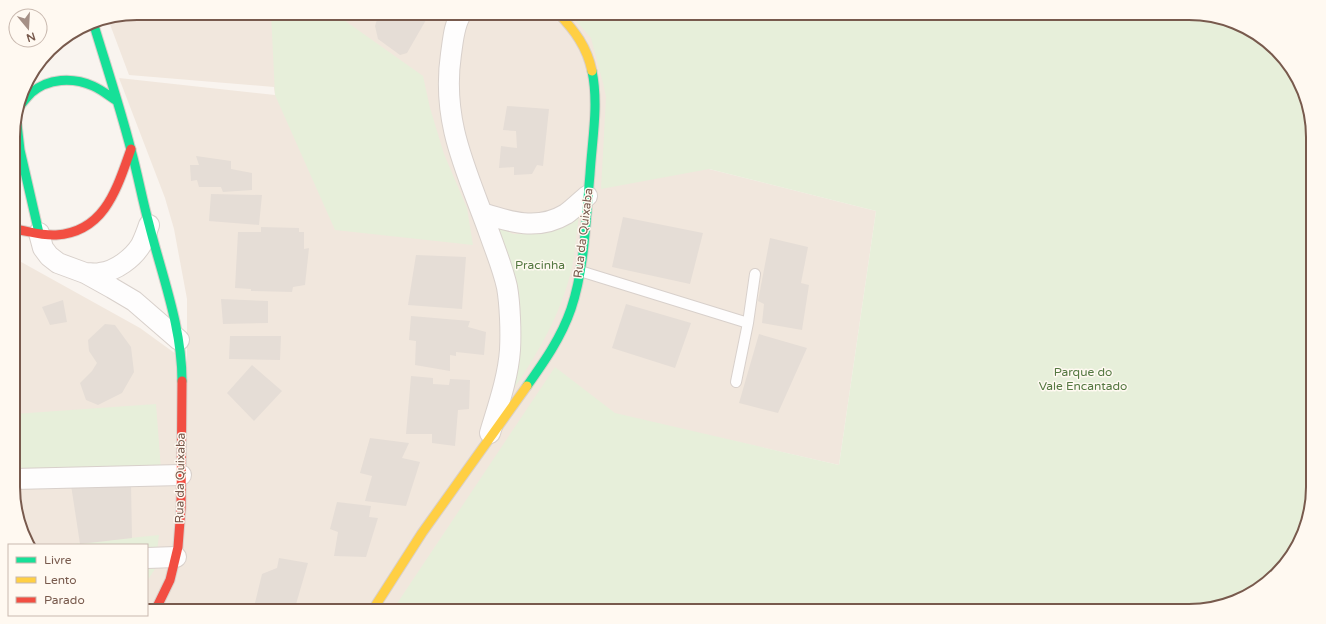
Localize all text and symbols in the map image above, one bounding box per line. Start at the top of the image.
north arrow [8,8,48,48]
text: N [25,29,37,45]
street label: Rua da Quixaba [571,187,595,279]
park label: Pracinha [515,258,565,272]
park label: Parque do Vale Encantado [1039,365,1127,393]
street label: Rua da Quixaba [172,433,188,523]
legend [8,544,148,616]
text: Livre [44,553,72,567]
text: Lento [44,573,77,587]
text: Parado [44,593,85,607]

